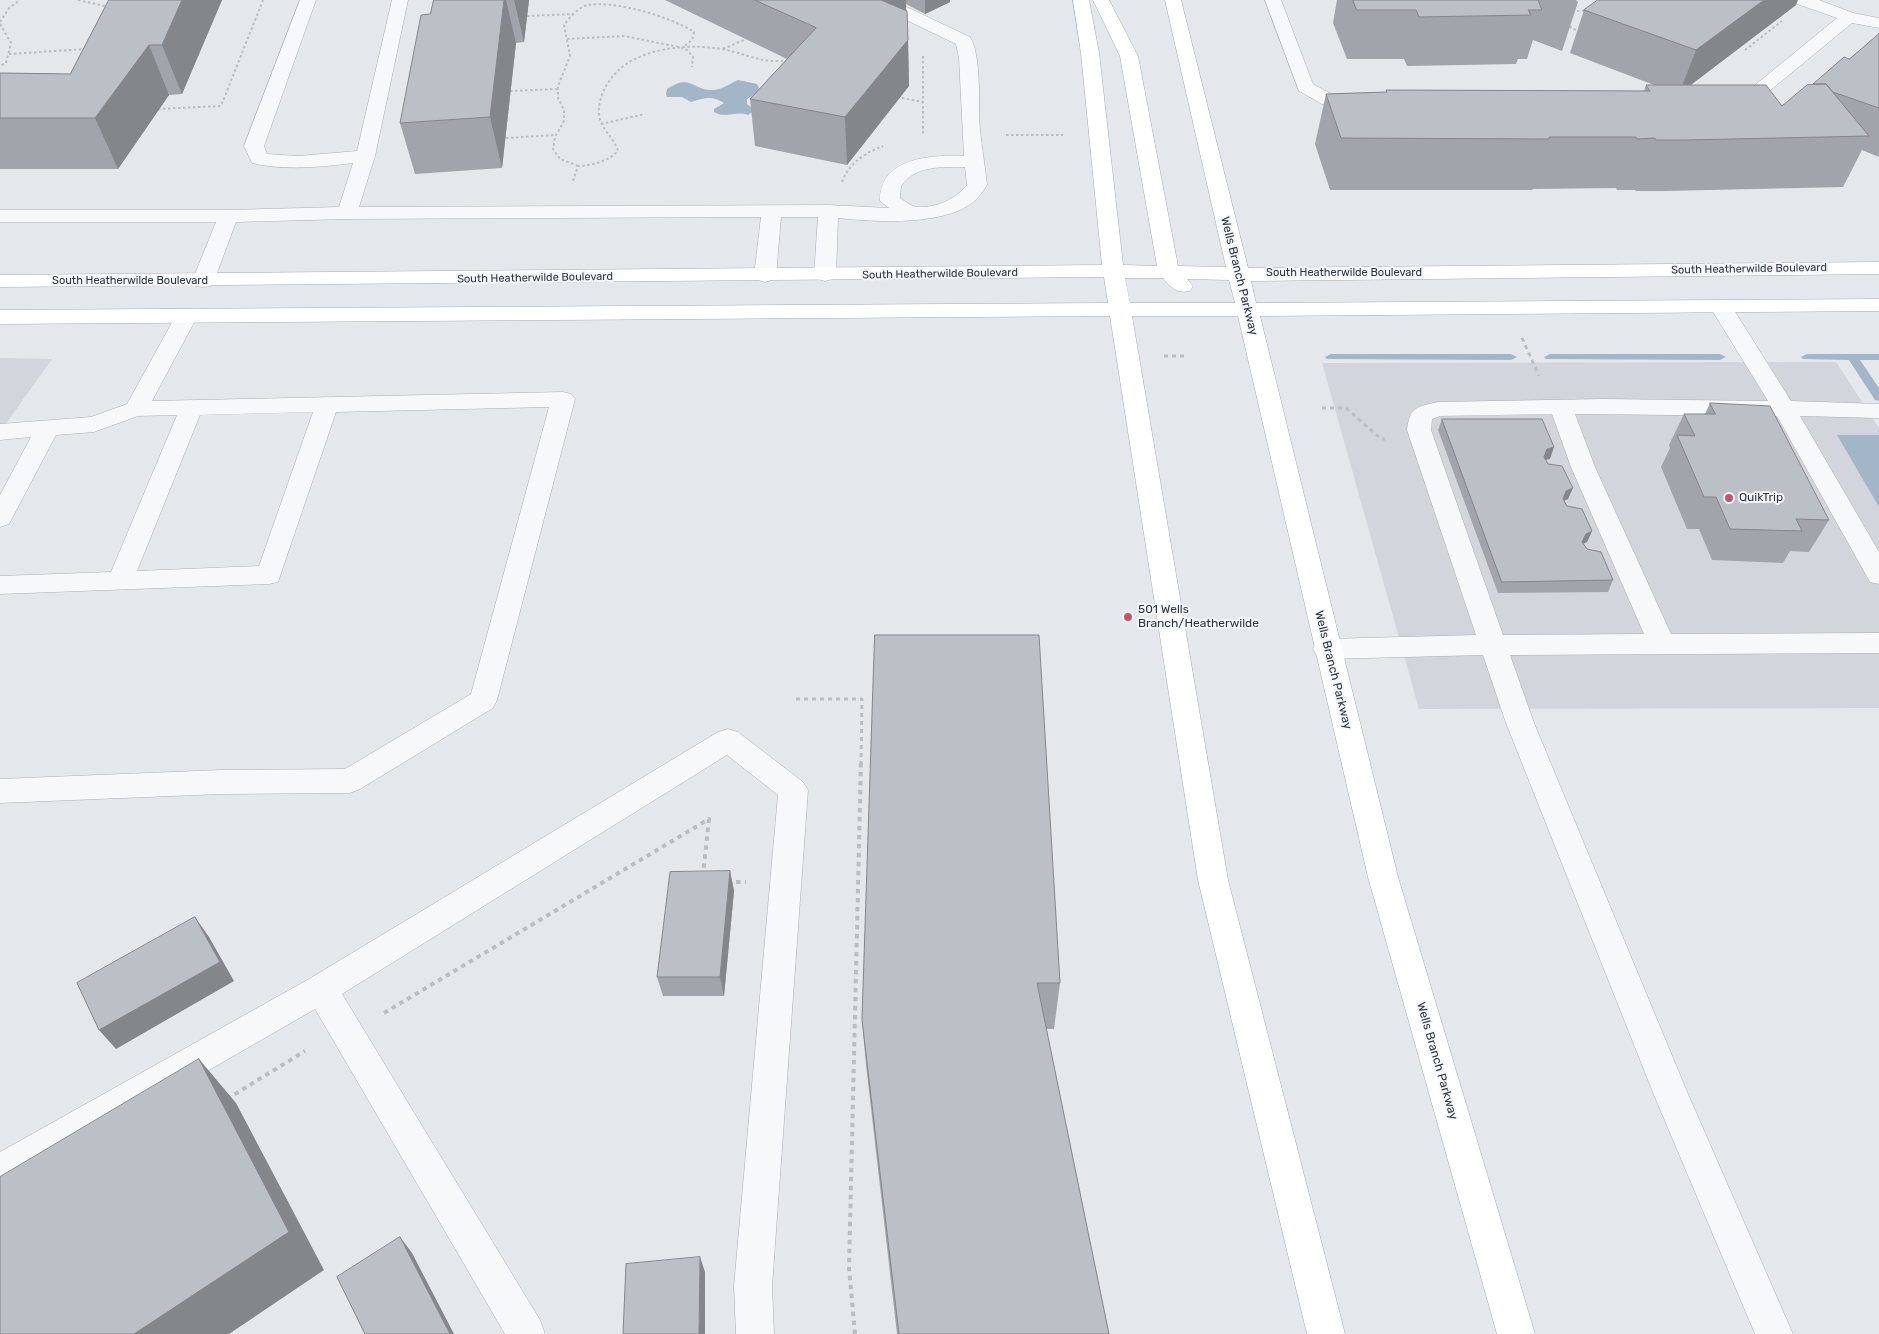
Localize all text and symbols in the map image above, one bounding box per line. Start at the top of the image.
street label: Wells Branch Parkway [1217,215,1261,337]
street label: South Heatherwilde Boulevard [1671,261,1827,277]
street label: South Heatherwilde Boulevard [862,266,1018,282]
street label: South Heatherwilde Boulevard [1266,266,1422,280]
street label: South Heatherwilde Boulevard [457,270,613,286]
street label: South Heatherwilde Boulevard [52,274,208,288]
place label: QuikTrip [1739,491,1783,505]
marker: QuikTrip [1723,492,1735,504]
place label: 501 Wells Branch/Heatherwilde [1138,603,1259,631]
street label: Wells Branch Parkway [1311,609,1355,731]
marker: 501 Wells Branch/Heatherwilde [1122,611,1134,623]
street label: Wells Branch Parkway [1413,1001,1461,1121]

